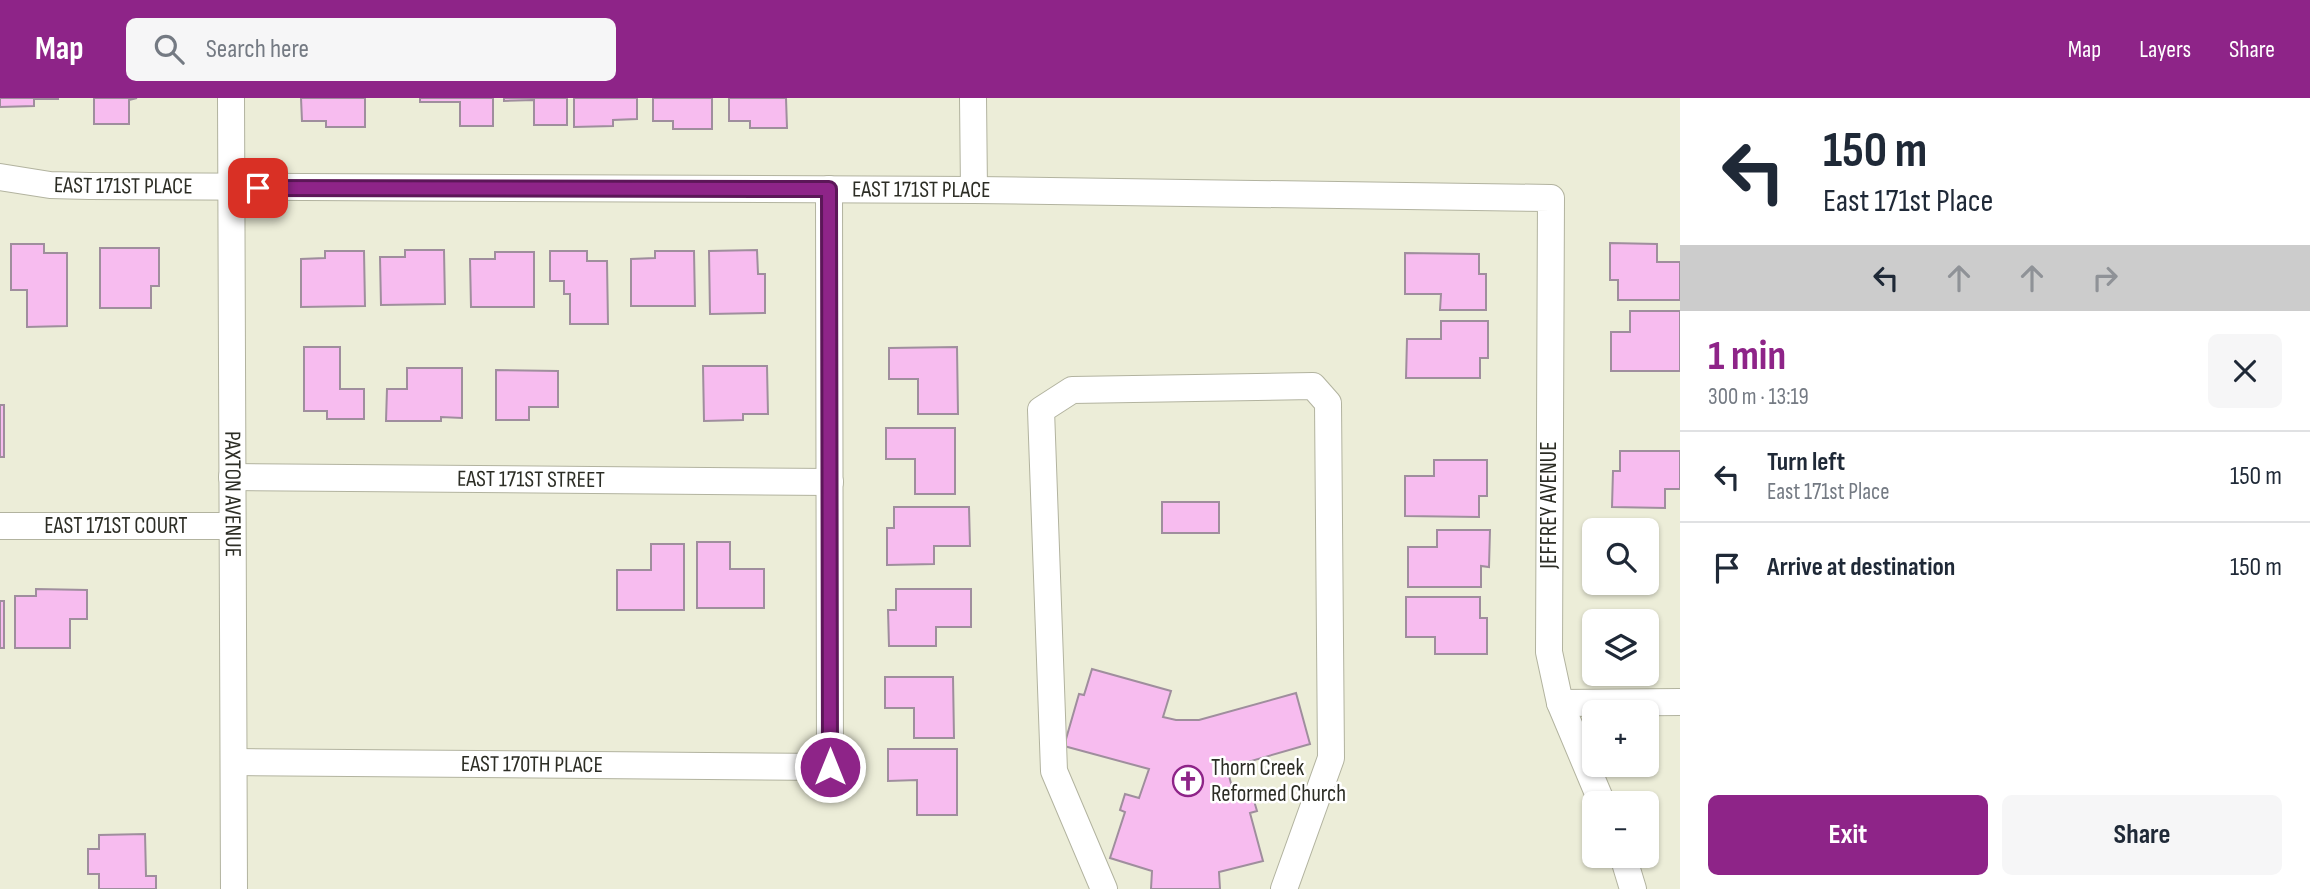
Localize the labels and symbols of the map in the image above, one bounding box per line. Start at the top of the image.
pin [228,158,288,218]
street label: EAST 171ST PLACE [54,171,193,200]
street label: EAST 171ST PLACE [852,175,991,204]
street label: PAXTON AVENUE [218,431,247,557]
street label: JEFFREY AVENUE [1535,441,1563,570]
street label: EAST 171ST STREET [457,465,605,494]
street label: EAST 171ST COURT [44,512,188,540]
position arrow [793,730,867,804]
street label: EAST 170TH PLACE [461,750,603,779]
place label: Thorn Creek Reformed Church [1211,754,1346,808]
church icon: Thorn Creek Reformed Church [1171,764,1205,798]

